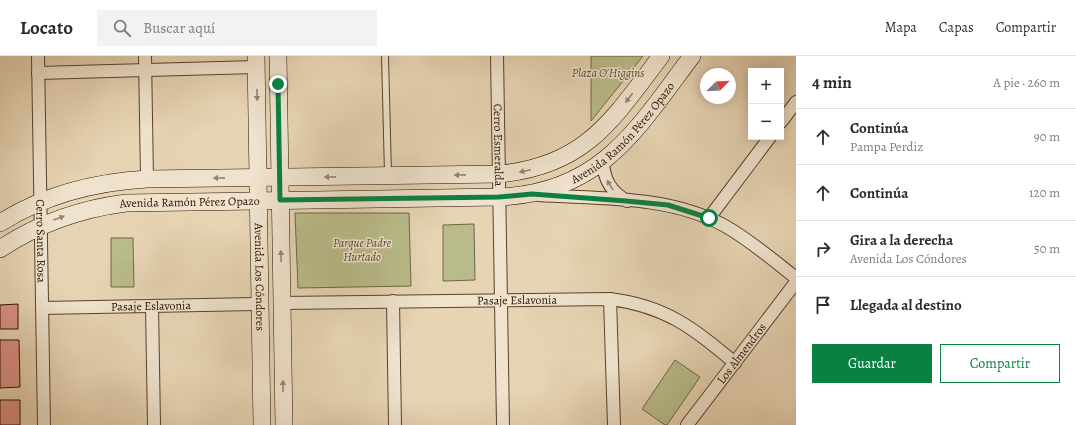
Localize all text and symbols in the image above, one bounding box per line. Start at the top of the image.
search box [97,10,377,46]
text: Locato [20,15,73,41]
icon: search [111,17,133,39]
text: Buscar aquí [143,18,215,38]
text: Mapa [885,18,917,37]
text: Capas [939,18,974,37]
text: Compartir [996,18,1056,37]
park label: Plaza O'Higgins [572,65,644,81]
north arrow [700,68,736,104]
map controls [748,68,784,140]
button: + [748,68,784,104]
text: 4 min [812,71,852,94]
text: A pie · 260 m [993,74,1060,91]
route end [269,75,287,93]
street label: Avenida Ramón Pérez Opazo [568,79,678,188]
one-way arrow [254,89,260,102]
one-way arrow [625,93,633,104]
street label: Cerro Esmeralda [490,104,507,187]
button: − [748,104,784,140]
text: Continúa [850,118,908,138]
icon: ahead [812,126,834,148]
text: 90 m [1034,128,1060,145]
text: Pampa Perdiz [850,138,923,155]
one-way arrow [519,168,532,174]
one-way arrow [453,172,466,178]
one-way arrow [323,174,336,180]
one-way arrow [212,175,225,181]
one-way arrow [606,179,613,190]
icon: ahead [812,182,834,204]
text: Continúa [850,183,908,203]
text: 120 m [1029,184,1060,201]
street label: Avenida Ramón Pérez Opazo [117,193,260,212]
street label: Cerro Santa Rosa [32,199,50,283]
route start [700,209,718,227]
one-way arrow [53,214,65,220]
street label: Avenida Los Cóndores [251,222,268,331]
text: Gira a la derecha [850,230,953,250]
park label: Parque Padre Hurtado [333,235,392,265]
icon: right [812,238,834,260]
text: 50 m [1034,240,1060,257]
one-way arrow [278,249,284,262]
text: Avenida Los Cóndores [850,250,967,267]
street label: Pasaje Eslavonia [477,292,558,309]
icon: arrive [812,294,834,316]
text: Llegada al destino [850,295,962,315]
street label: Pasaje Eslavonia [111,297,192,315]
street label: Los Almendros [713,320,770,387]
button: Guardar [812,344,932,383]
button: Compartir [940,344,1060,383]
one-way arrow [280,379,286,392]

